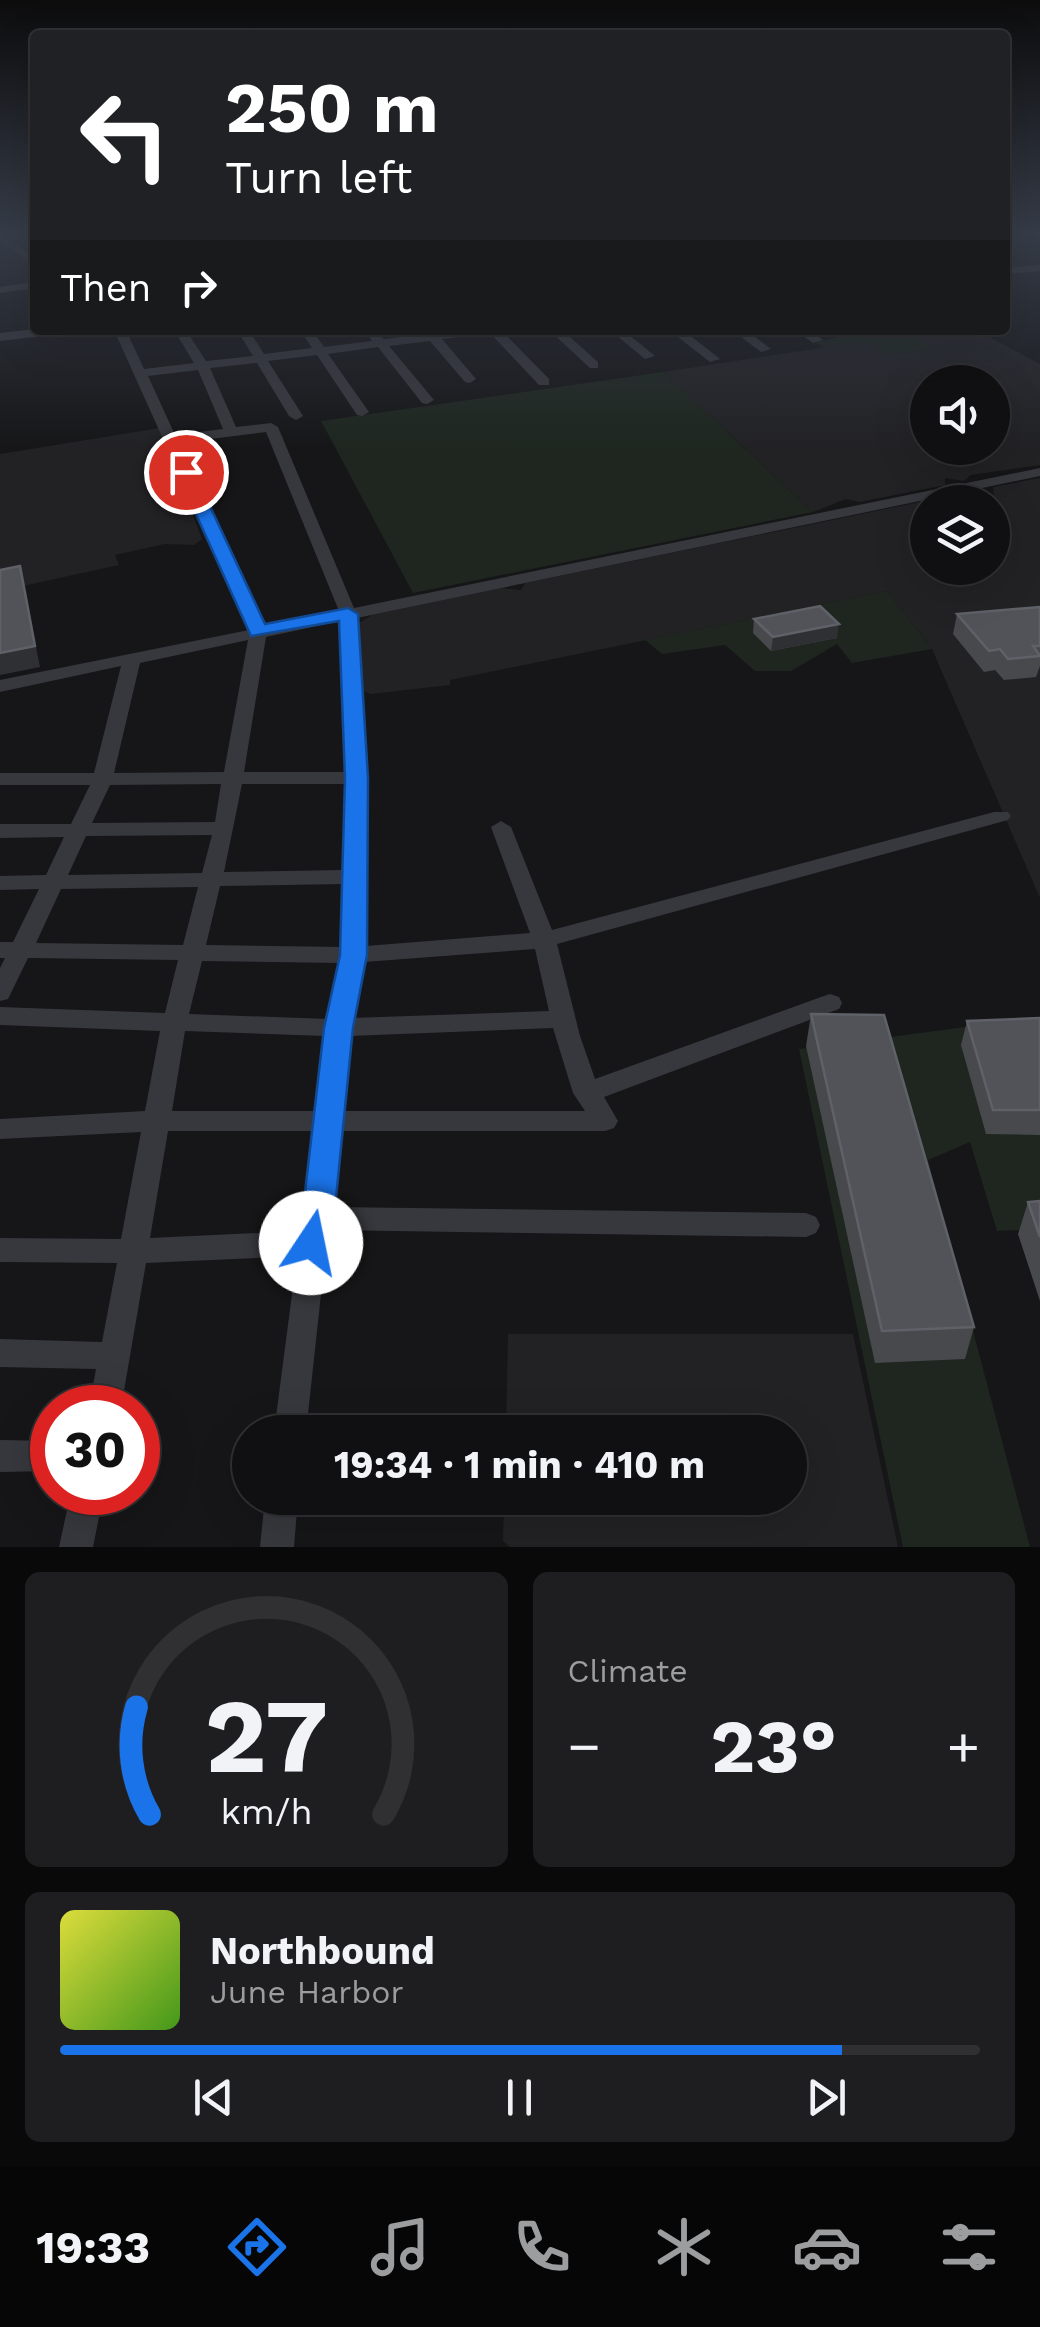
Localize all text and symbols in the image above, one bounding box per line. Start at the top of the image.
text: 250 m [225,67,439,149]
icon: left [60,70,190,200]
text: Turn left [225,151,412,204]
icon: right [171,260,226,315]
text: Then [60,266,151,310]
map controls [910,365,1010,585]
button: sound [910,365,1010,465]
pin [144,430,229,515]
icon: arrive [159,445,214,500]
button: layers [910,485,1010,585]
position arrow [259,1191,363,1295]
speed limit sign: 30 [30,1385,160,1515]
text: 19:34 · 1 min · 410 m [334,1443,705,1487]
text: Climate [568,1652,688,1690]
text: 27 [205,1675,328,1797]
text: 23° [711,1702,837,1790]
text: − [568,1714,601,1778]
text: + [947,1714,980,1778]
text: km/h [220,1791,312,1833]
text: Northbound [210,1929,435,1973]
text: June Harbor [210,1973,404,2011]
icon: previous [186,2070,241,2125]
icon: pause [492,2070,547,2125]
icon: next [799,2070,854,2125]
icon: directions [222,2212,292,2282]
icon: music [365,2212,435,2282]
icon: phone [507,2212,577,2282]
icon: climate [649,2212,719,2282]
icon: car [792,2212,862,2282]
icon: filters [934,2212,1004,2282]
text: 19:33 [36,2221,150,2274]

